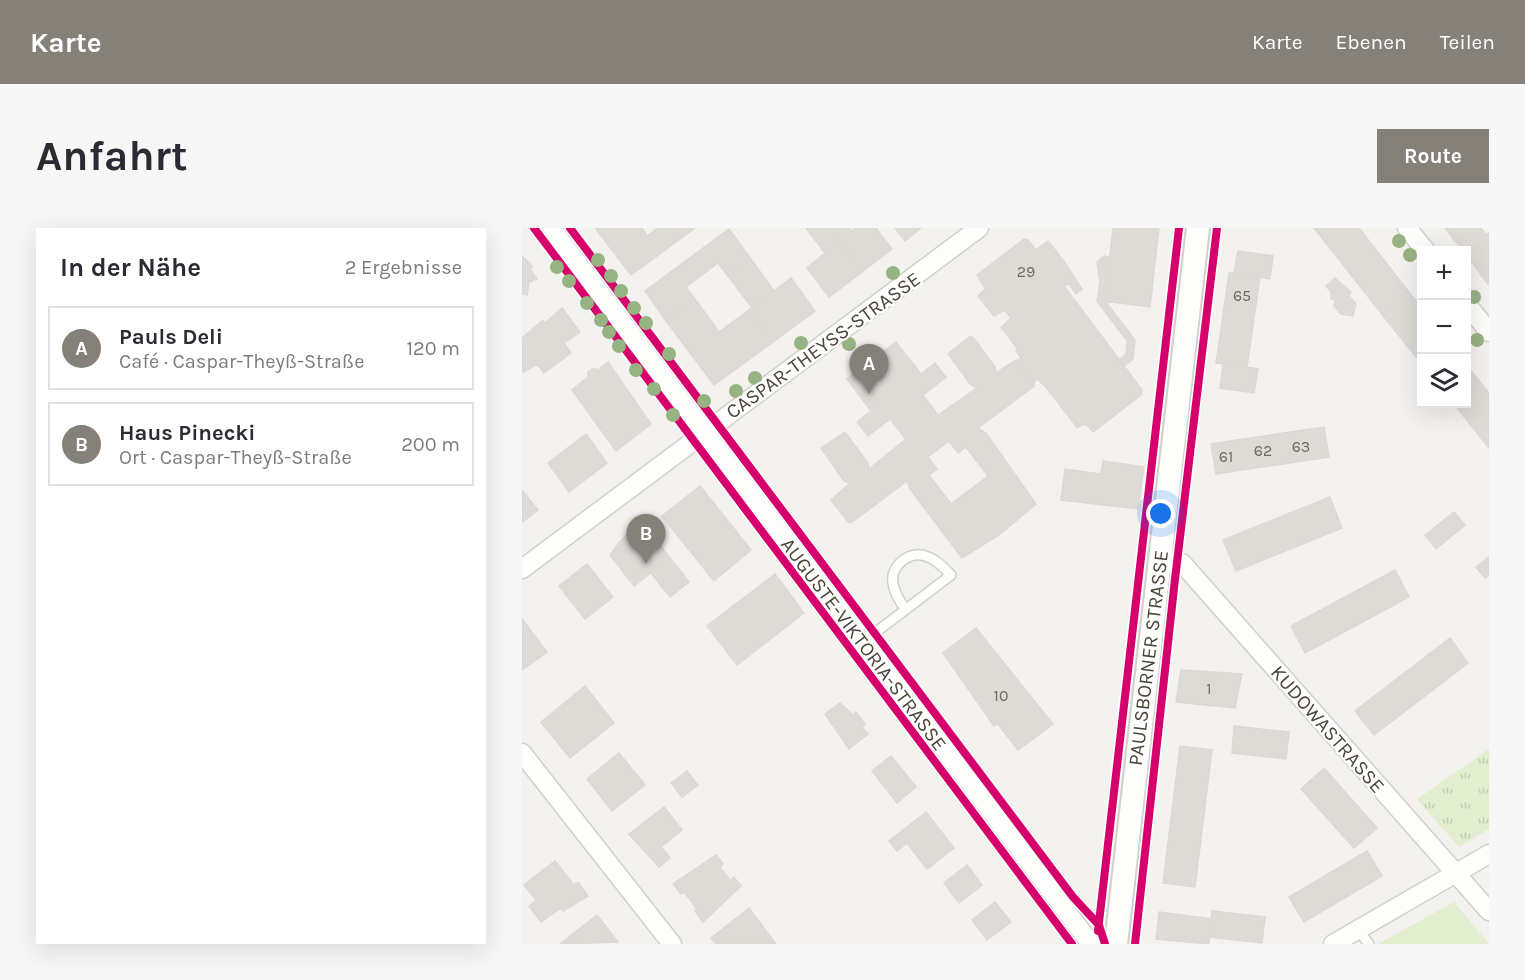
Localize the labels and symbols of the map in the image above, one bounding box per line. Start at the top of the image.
house number: 29 [1017,262,1035,281]
street label: CASPAR-THEYSS-STRASSE [721,266,925,424]
house number: 65 [1233,286,1251,305]
pin: A [850,344,888,394]
house number: 63 [1292,437,1310,456]
house number: 62 [1254,441,1272,460]
house number: 61 [1219,447,1233,466]
your location [1146,499,1175,528]
pin: B [626,514,666,564]
street label: AUGUSTE-VIKTORIA-STRASSE [776,533,951,755]
street label: PAULSBORNER STRASSE [1124,549,1173,767]
street label: KUDOWASTRASSE [1266,661,1389,798]
house number: 1 [1206,679,1212,698]
house number: 10 [994,686,1008,705]

